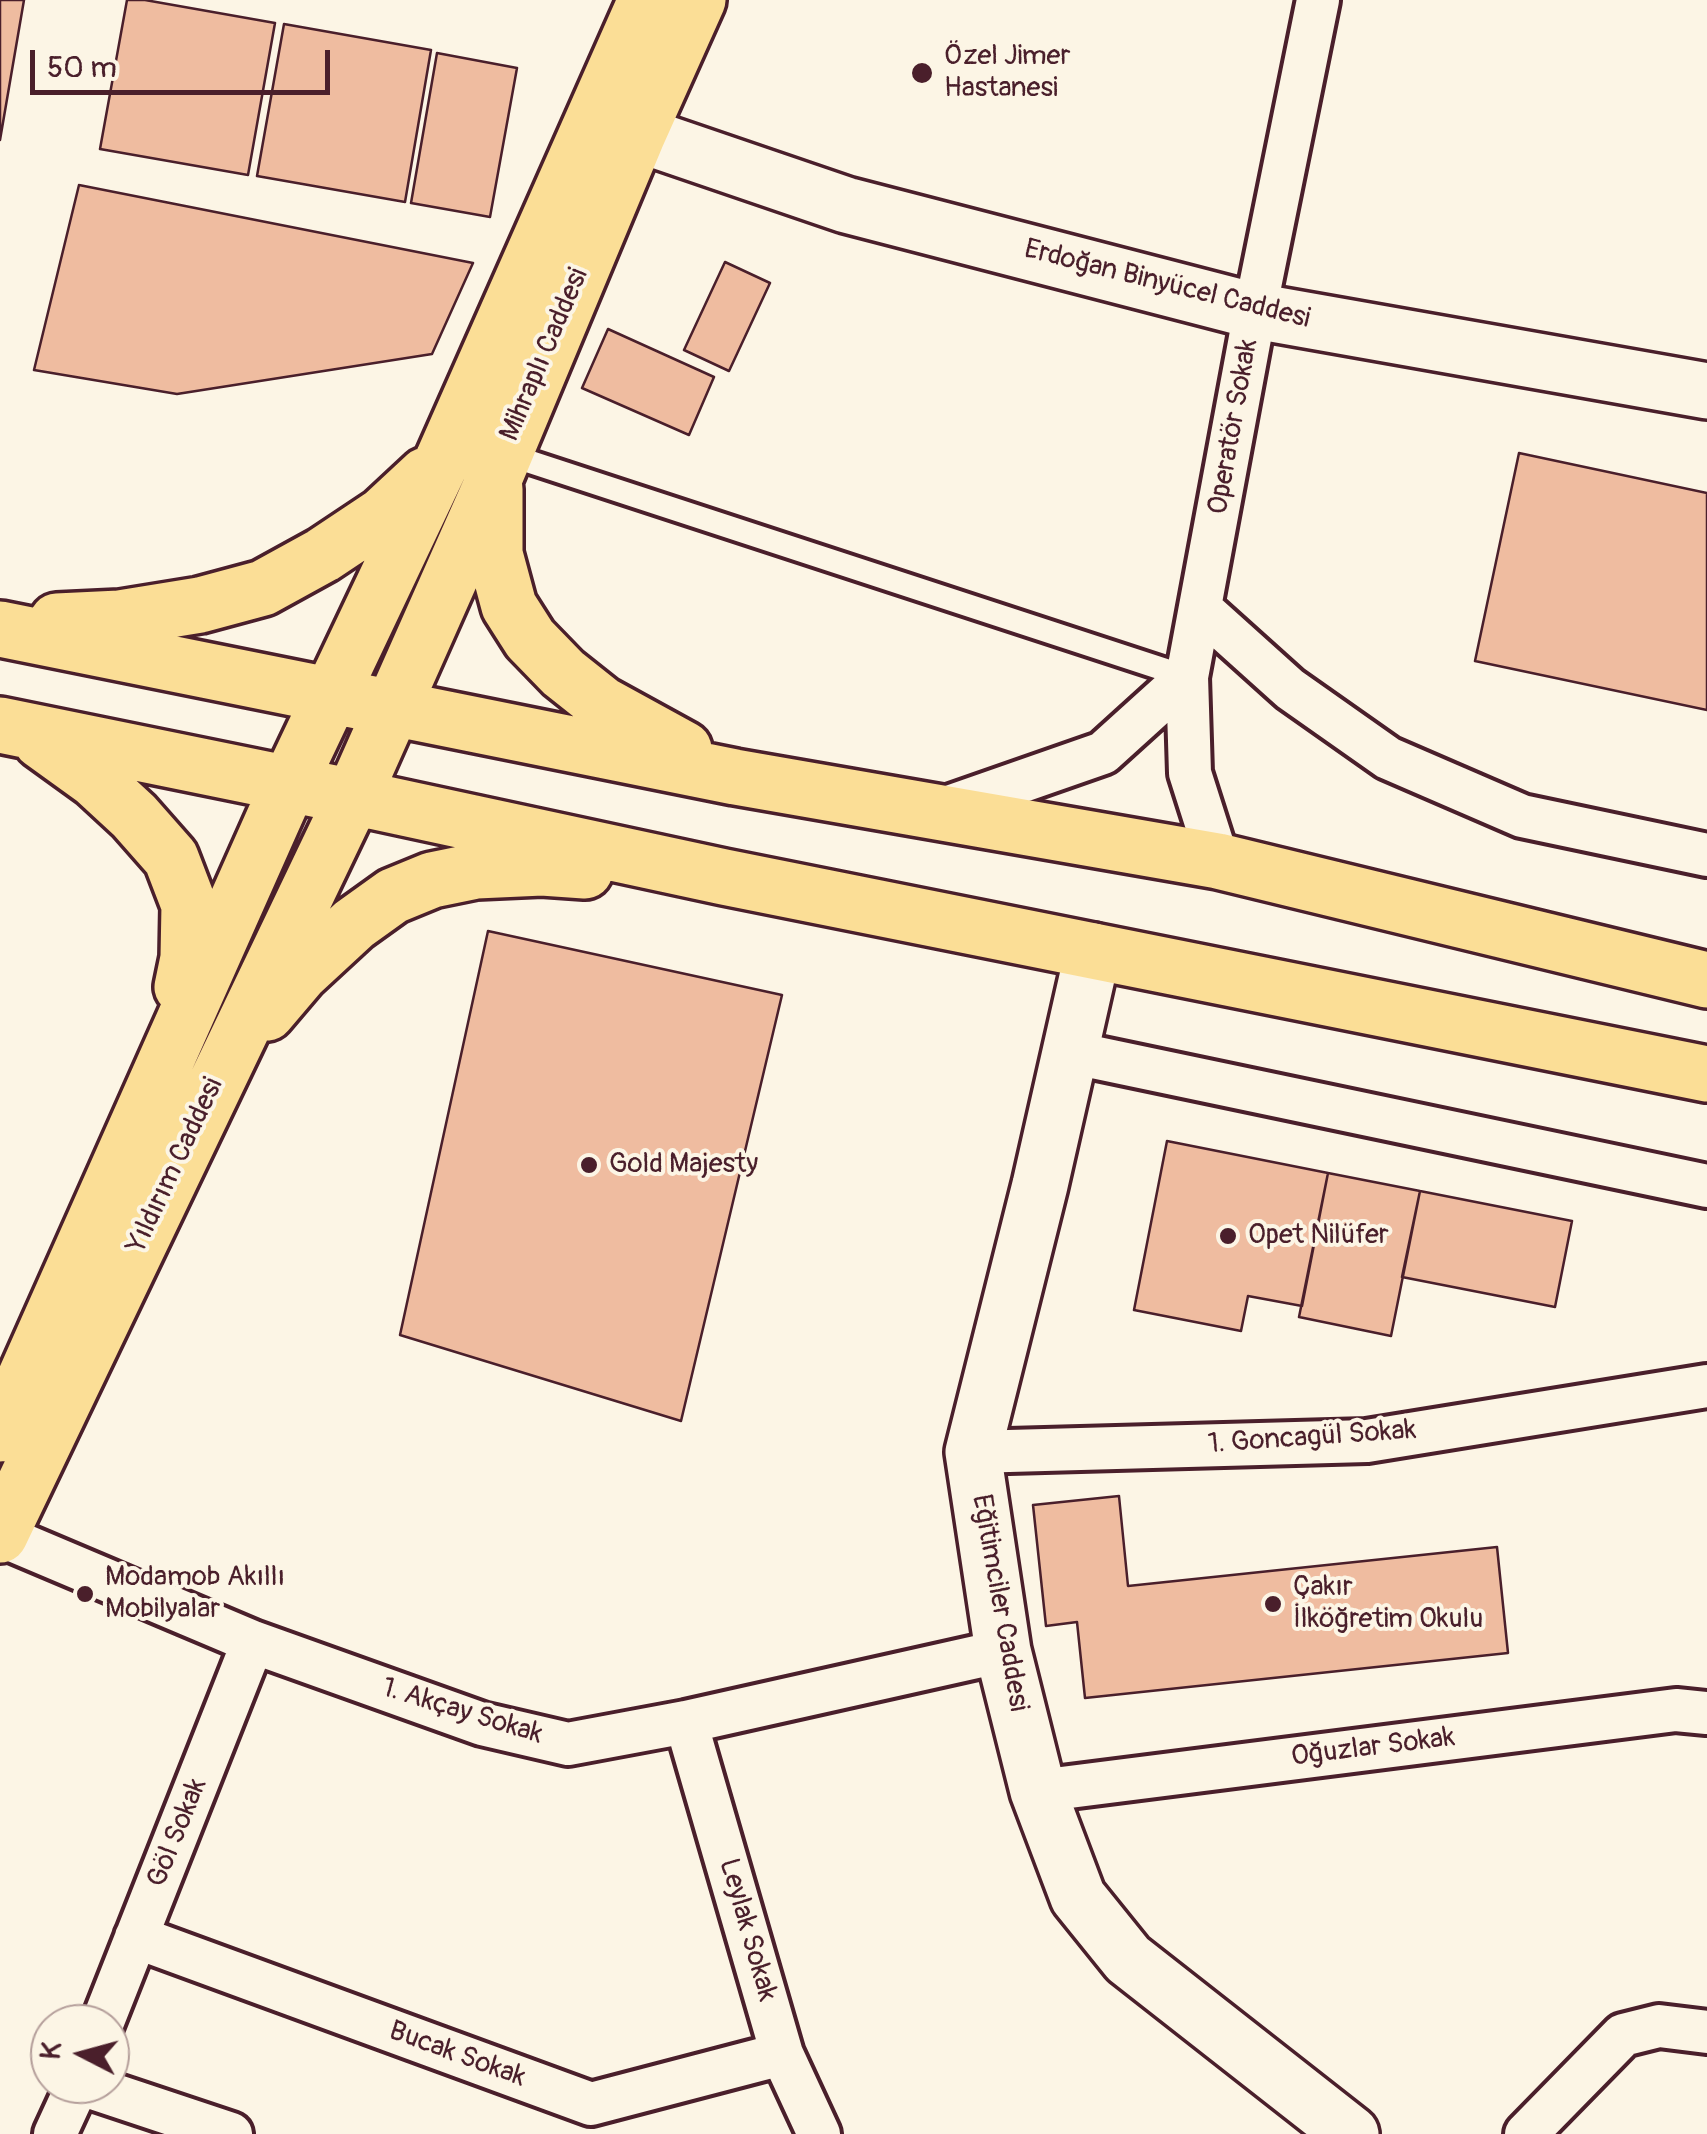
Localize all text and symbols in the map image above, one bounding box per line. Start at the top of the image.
scale bar [35,30,335,92]
place label: Özel Jimer Hastanesi [944,40,1070,106]
text: 50 m [47,49,117,86]
marker: Özel Jimer Hastanesi [909,60,935,86]
street label: Erdoğan Binyücel Caddesi [1021,233,1313,337]
street label: Mihraplı Caddesi [494,264,596,446]
street label: Operatör Sokak [1202,337,1266,517]
street label: Yıldırım Caddesi [121,1073,231,1259]
place label: Gold Majesty [609,1148,758,1182]
marker: Gold Majesty [578,1154,600,1176]
place label: Opet Nilüfer [1248,1219,1389,1253]
marker: Opet Nilüfer [1217,1225,1239,1247]
street label: 1. Goncagül Sokak [1207,1414,1417,1462]
street label: Eğitimciler Caddesi [963,1492,1035,1714]
place label: Modamob Akıllı Mobilyalar [105,1561,285,1627]
place label: Çakır İlköğretim Okulu [1293,1571,1483,1637]
marker: Modamob Akıllı Mobilyalar [74,1583,96,1605]
marker: Çakır İlköğretim Okulu [1262,1593,1284,1615]
street label: 1. Akçay Sokak [378,1672,546,1752]
street label: Oğuzlar Sokak [1289,1721,1457,1775]
street label: Göl Sokak [141,1774,215,1892]
street label: Leylak Sokak [711,1855,783,2005]
north arrow [30,2004,130,2104]
street label: Bucak Sokak [384,2015,530,2095]
text: K [33,2041,70,2061]

